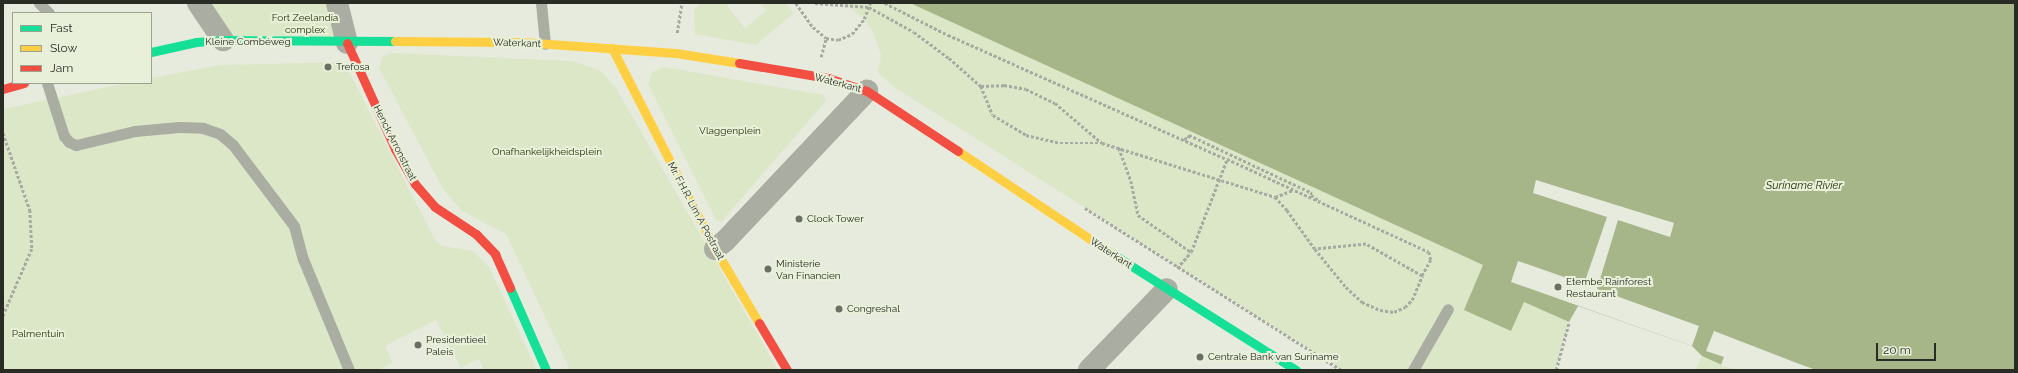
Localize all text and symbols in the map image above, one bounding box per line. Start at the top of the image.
park label: Fort Zeelandia complex [272,11,338,34]
legend [12,12,152,84]
text: Fast [50,21,73,35]
street label: Kleine Combéweg [205,36,291,48]
street label: Waterkant [493,36,541,50]
text: Slow [50,41,77,55]
text: Jam [50,61,73,75]
place label: Trefosa [336,61,370,73]
marker: Trefosa [323,62,333,72]
street label: Waterkant [813,71,863,95]
street label: Henck Arronstraat [371,103,419,183]
park label: Vlaggenplein [699,125,761,137]
park label: Onafhankelijkheidsplein [492,146,602,158]
street label: Mr. F.H.R. Lim A Postraat [665,160,727,262]
water label: Suriname Rivier [1766,179,1842,193]
place label: Clock Tower [807,213,864,225]
marker: Clock Tower [794,214,804,224]
street label: Waterkant [1088,235,1134,271]
place label: Ministerie Van Financien [776,257,841,280]
marker: Ministerie Van Financien [763,264,773,274]
place label: Etembe Rainforest Restaurant [1566,275,1651,298]
marker: Etembe Rainforest Restaurant [1553,282,1563,292]
place label: Congreshal [847,303,900,315]
marker: Congreshal [834,304,844,314]
park label: Palmentuin [12,328,64,340]
place label: Presidentieel Paleis [426,333,486,356]
scale bar [1878,335,1938,361]
marker: Presidentieel Paleis [413,340,423,350]
text: 20 m [1883,343,1911,357]
place label: Centrale Bank van Suriname [1208,351,1339,363]
marker: Centrale Bank van Suriname [1195,352,1205,362]

